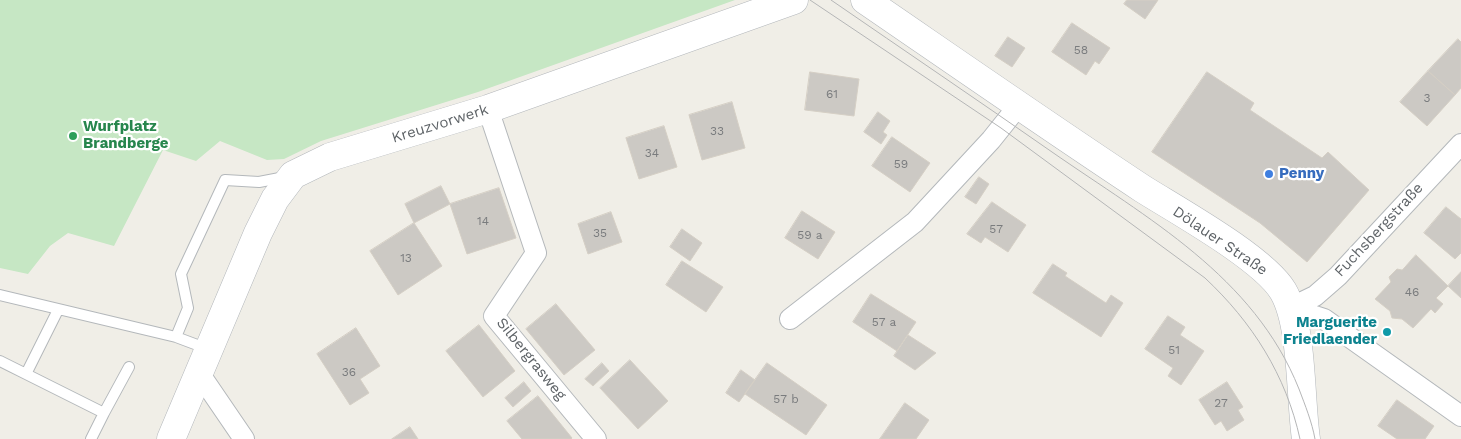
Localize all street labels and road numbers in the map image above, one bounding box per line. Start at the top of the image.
street label: Kreuzvorwerk [389,101,491,147]
street label: Fuchsbergstraße [1331,179,1427,281]
street label: Dölauer Straße [1169,203,1271,279]
street label: Silbergrasweg [492,314,570,404]

